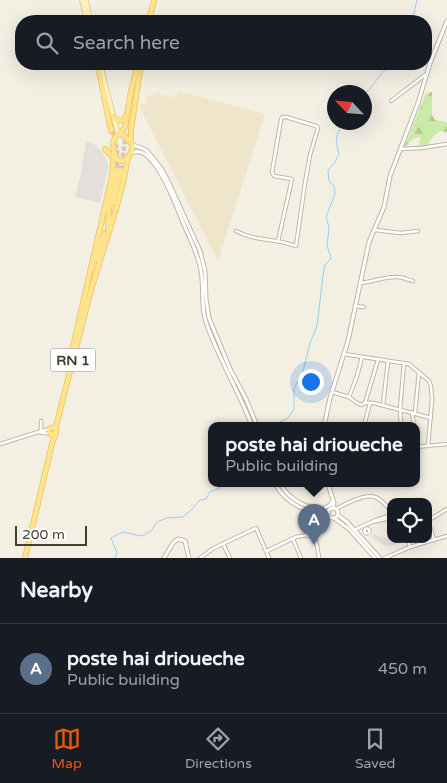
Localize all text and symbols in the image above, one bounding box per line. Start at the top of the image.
search box [15,15,432,70]
icon: search [33,29,61,57]
text: Search here [73,32,180,54]
north arrow [327,85,372,130]
road number: RN 1 [50,348,96,372]
your location [298,369,324,395]
popup [208,422,420,487]
text: poste hai drioueche [225,434,403,456]
text: Public building [225,456,338,476]
map controls [387,498,432,543]
button: locate [387,498,432,543]
pin: A [298,504,330,545]
scale bar [15,523,88,546]
text: 200 m [22,526,65,543]
text: Nearby [20,578,93,603]
text: poste hai drioueche [67,648,245,670]
text: A [30,659,42,679]
text: 450 m [378,659,427,679]
text: Public building [67,670,180,690]
tab: Map [52,725,82,772]
tab: Directions [185,725,252,772]
tab: Saved [355,725,395,772]

